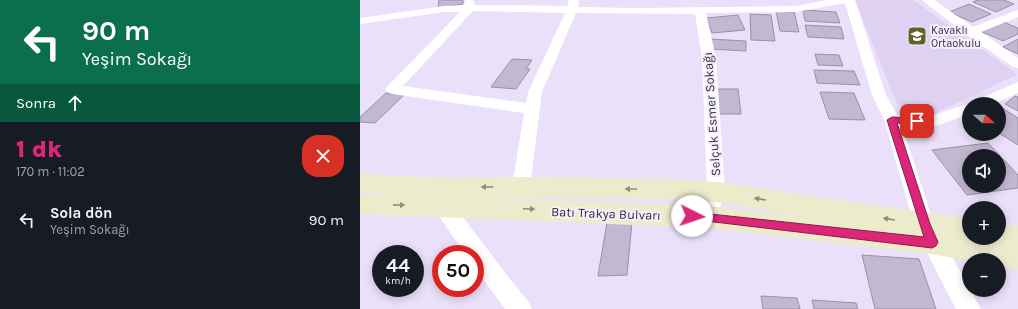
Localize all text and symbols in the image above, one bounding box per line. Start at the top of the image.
text: 90 m [82,14,150,47]
icon: left [16,16,68,68]
place label: Kavaklı Ortaokulu [931,24,981,50]
school or university icon: Kavaklı Ortaokulu [906,25,928,47]
text: Yeşim Sokağı [82,48,192,70]
street label: Selçuk Esmer Sokağı [700,51,723,177]
icon: ahead [64,92,86,114]
text: Sonra [16,94,56,112]
north arrow [962,97,1006,141]
map controls [962,97,1006,297]
pin [900,104,934,138]
icon: arrive [906,110,928,132]
text: 1 dk [16,135,62,163]
button: close [302,135,344,177]
button: sound [962,149,1006,193]
text: 170 m · 11:02 [16,164,85,179]
one-way arrow [481,184,493,191]
one-way arrow [624,186,637,192]
position arrow [671,195,713,237]
one-way arrow [754,196,766,202]
button: + [962,201,1006,245]
one-way arrow [393,202,406,208]
text: Sola dön [50,204,112,222]
street label: Batı Trakya Bulvarı [551,204,661,223]
one-way arrow [523,206,535,213]
icon: left [16,209,38,231]
text: 90 m [309,211,344,229]
one-way arrow [883,215,895,221]
text: Yeşim Sokağı [50,222,130,237]
speed limit sign: 50 [432,245,484,297]
button: − [962,253,1006,297]
text: 44 [386,254,410,277]
text: km/h [385,275,411,287]

